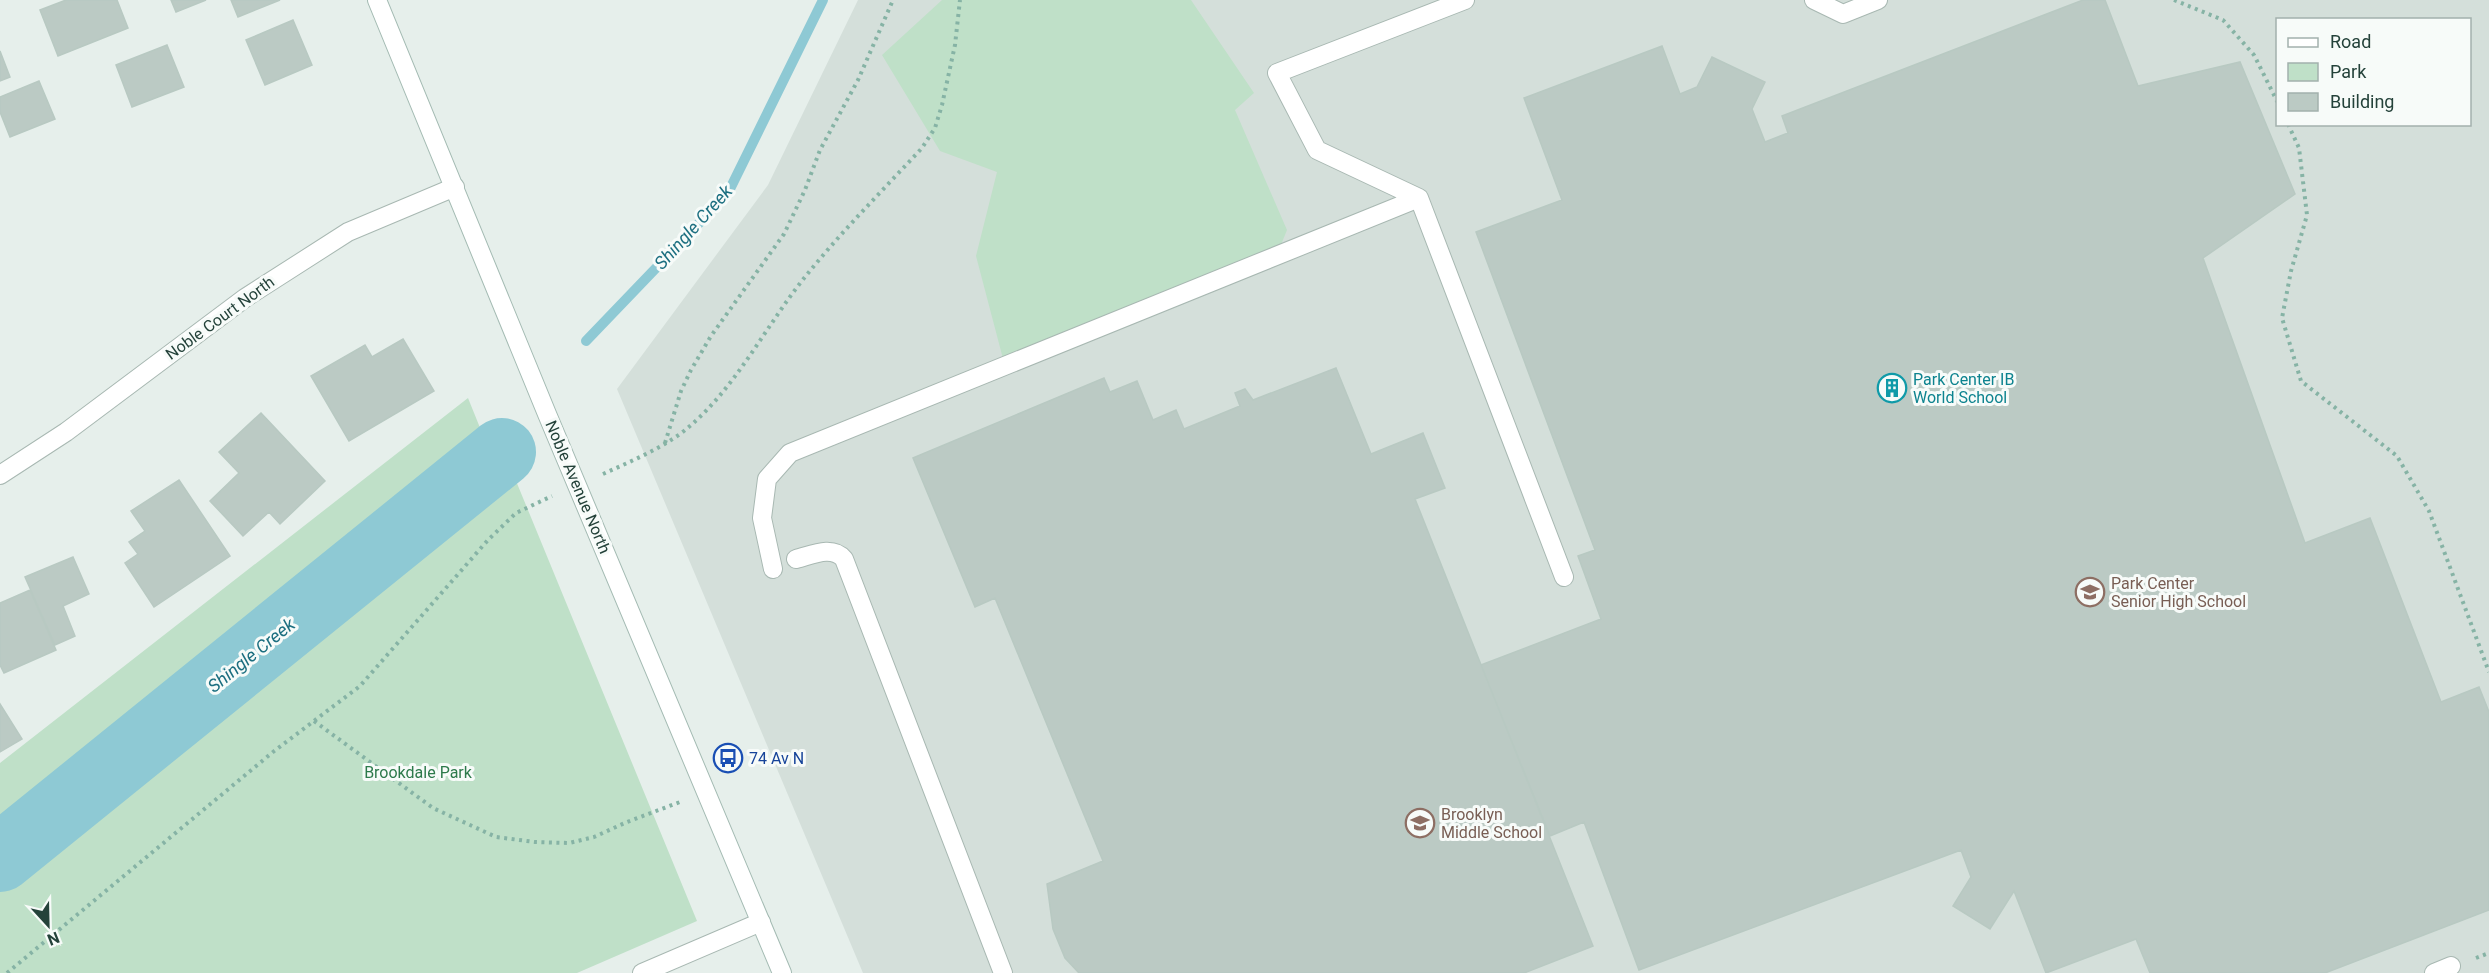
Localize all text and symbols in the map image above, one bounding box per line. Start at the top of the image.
legend [2276,18,2471,126]
text: Road [2330,31,2371,52]
text: Park [2330,61,2367,82]
text: Building [2330,91,2394,112]
water label: Shingle Creek [650,180,737,273]
street label: Noble Court North [162,272,278,364]
place label: Park Center IB World School [1913,370,2014,407]
building icon: Park Center IB World School [1876,372,1908,404]
street label: Noble Avenue North [541,418,615,556]
place label: Park Center Senior High School [2111,574,2246,611]
school or university icon: Park Center Senior High School [2074,576,2106,608]
water label: Shingle Creek [203,613,300,697]
bus stop icon: 74 Av N [712,742,744,774]
place label: 74 Av N [749,749,804,768]
park label: Brookdale Park [364,763,473,782]
place label: Brooklyn Middle School [1441,805,1542,842]
school or university icon: Brooklyn Middle School [1404,807,1436,839]
north arrow [18,895,78,955]
text: N [45,928,62,949]

